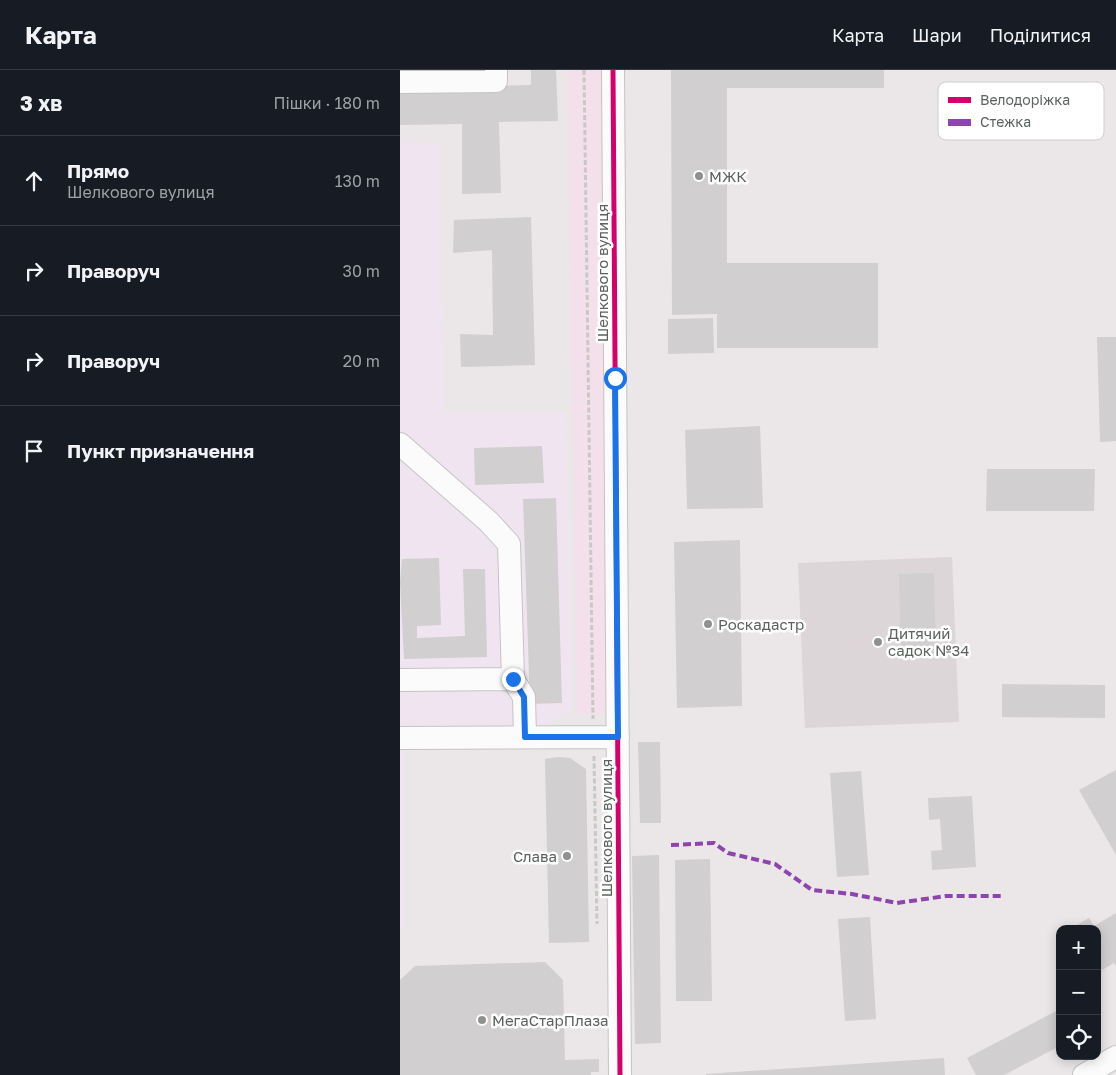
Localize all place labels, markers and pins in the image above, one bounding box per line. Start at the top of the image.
place label: МЖК [709,167,747,185]
marker: МЖК [693,170,705,182]
place label: Роскадастр [718,615,804,633]
marker: Роскадастр [702,618,714,630]
place label: Дитячий садок №34 [888,624,969,659]
marker: Дитячий садок №34 [872,636,884,648]
place label: Слава [513,847,557,865]
marker: Слава [561,850,573,862]
place label: МегаСтарПлаза [492,1011,608,1029]
marker: МегаСтарПлаза [476,1014,488,1026]

